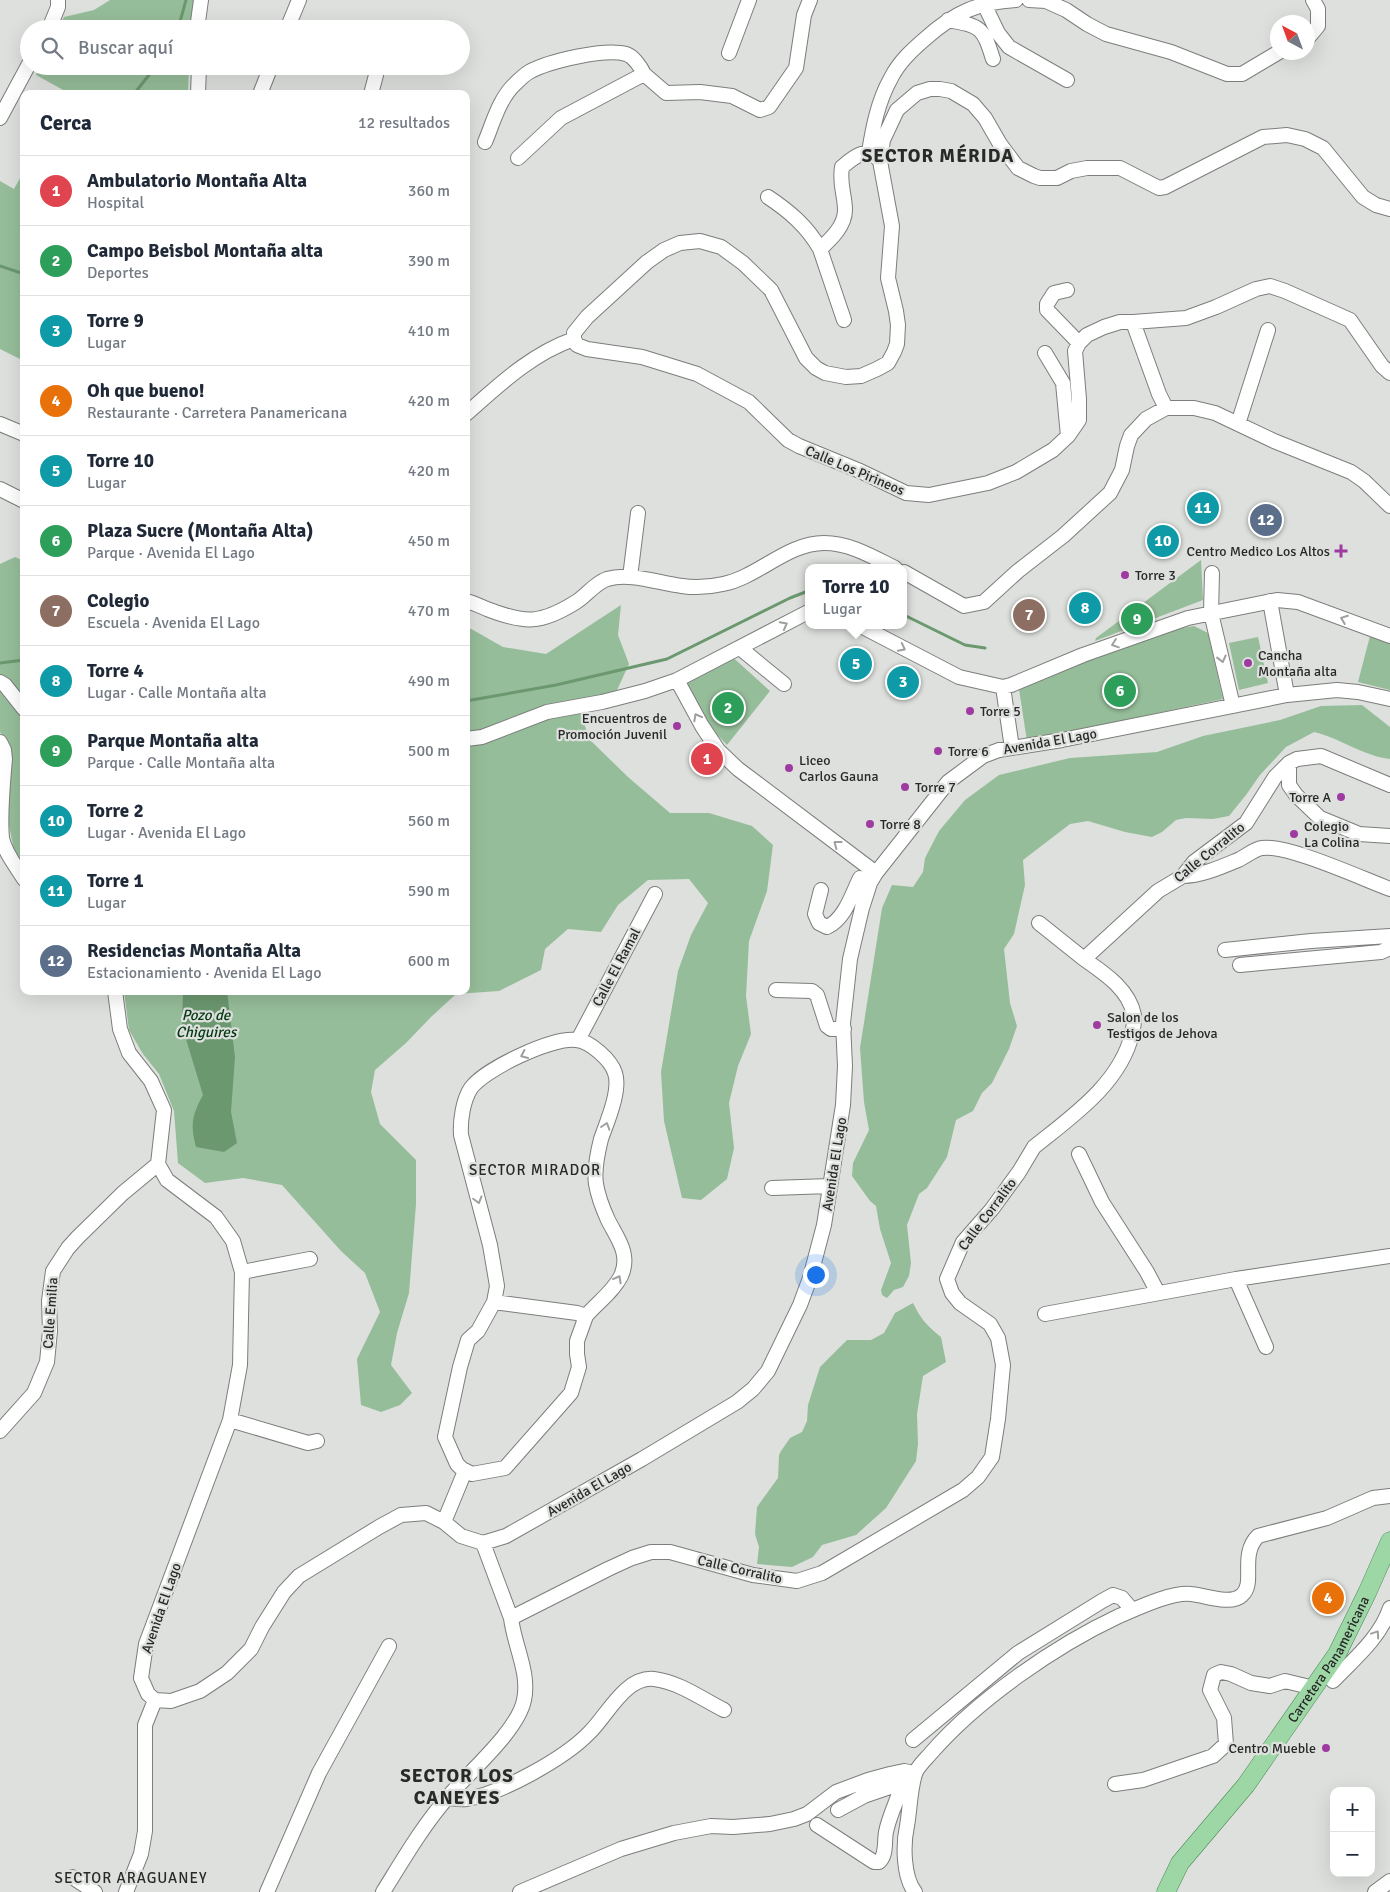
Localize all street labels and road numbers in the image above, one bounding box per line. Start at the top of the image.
street label: Calle Los Pirineos [803,442,907,499]
street label: Avenida El Lago [1002,725,1098,758]
street label: Calle Corralito [1170,819,1248,886]
street label: Calle El Ramal [589,925,644,1009]
street label: Avenida El Lago [819,1116,850,1212]
street label: Calle Corralito [955,1175,1020,1254]
street label: Calle Emilia [40,1277,61,1349]
street label: Avenida El Lago [544,1458,634,1520]
street label: Calle Corralito [696,1552,784,1587]
street label: Avenida El Lago [138,1561,185,1656]
street label: Carretera Panamericana [1284,1593,1373,1726]

